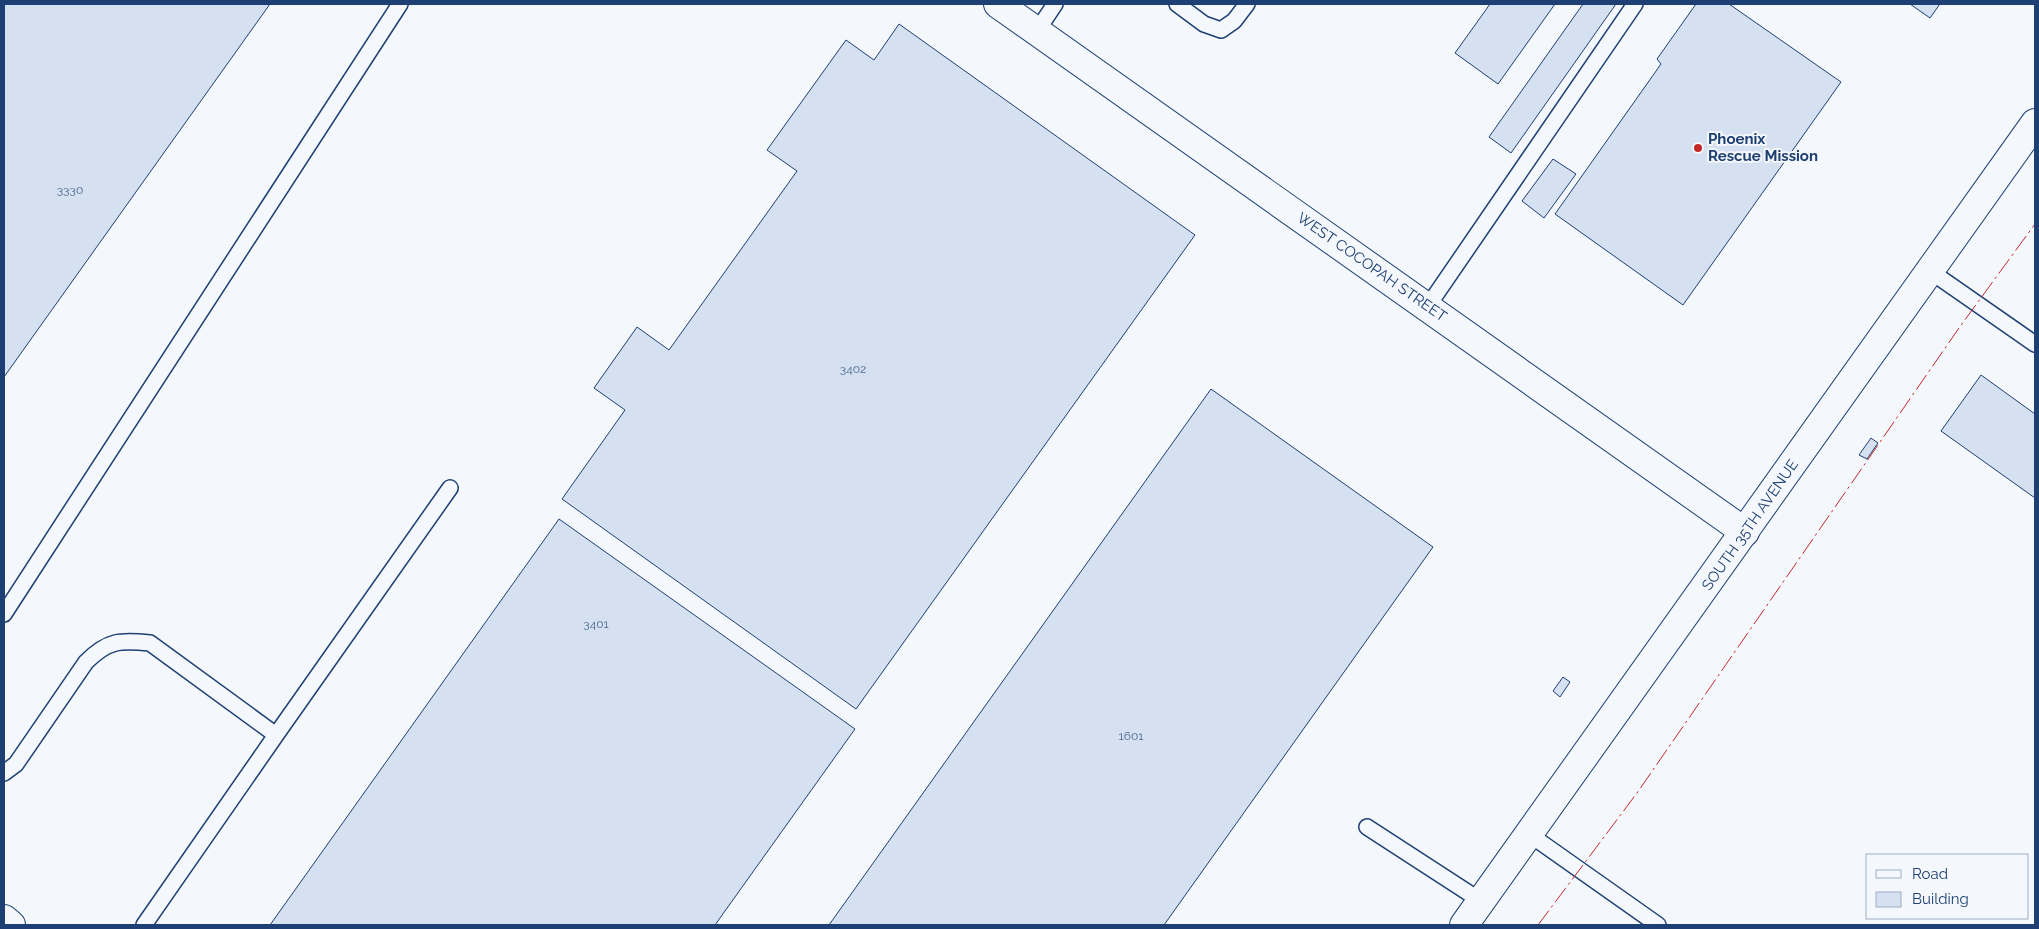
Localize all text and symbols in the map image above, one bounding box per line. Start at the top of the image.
place label: Phoenix Rescue Mission [1708,130,1818,165]
marker: Phoenix Rescue Mission [1692,142,1704,154]
house number: 3330 [57,183,83,197]
street label: WEST COCOPAH STREET [1294,208,1450,326]
house number: 3402 [840,362,866,376]
street label: SOUTH 35TH AVENUE [1698,456,1802,594]
house number: 3401 [583,617,609,631]
house number: 1601 [1119,729,1143,743]
legend [1866,854,2029,919]
text: Road [1912,865,1948,883]
text: Building [1912,890,1969,908]

